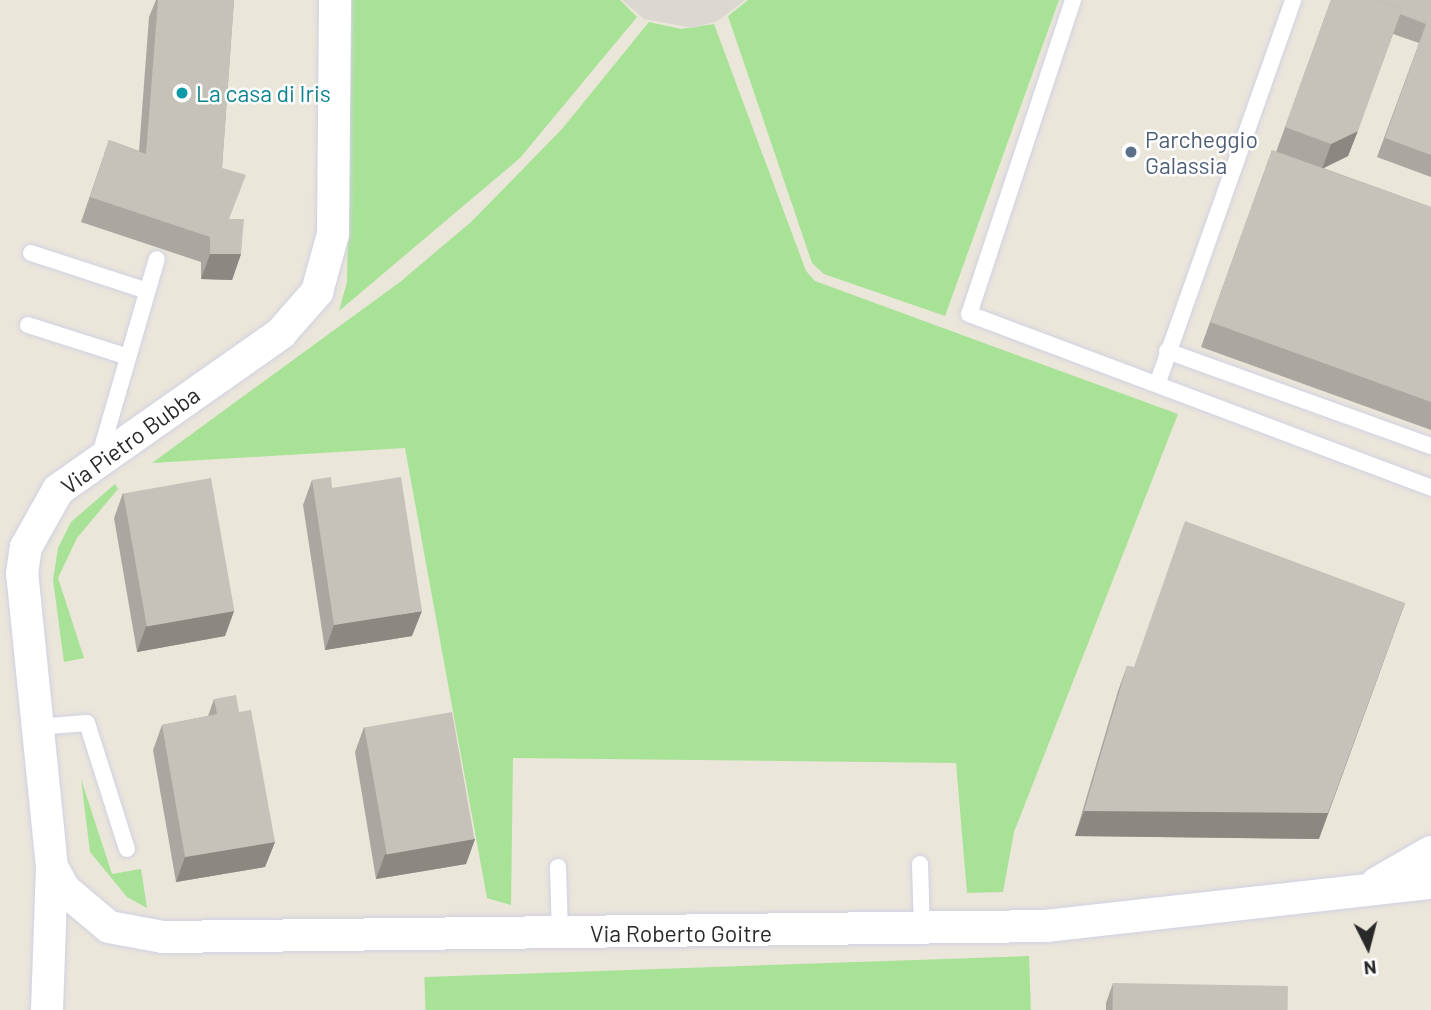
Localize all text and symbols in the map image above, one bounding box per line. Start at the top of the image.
place label: La casa di Iris [196,79,331,107]
marker: La casa di Iris [174,85,190,101]
place label: Parcheggio Galassia [1145,125,1258,179]
marker: Parcheggio Galassia [1123,144,1139,160]
street label: Via Pietro Bubba [55,381,205,499]
north arrow [1333,912,1403,982]
street label: Via Roberto Goitre [590,919,772,947]
text: N [1363,956,1378,980]

